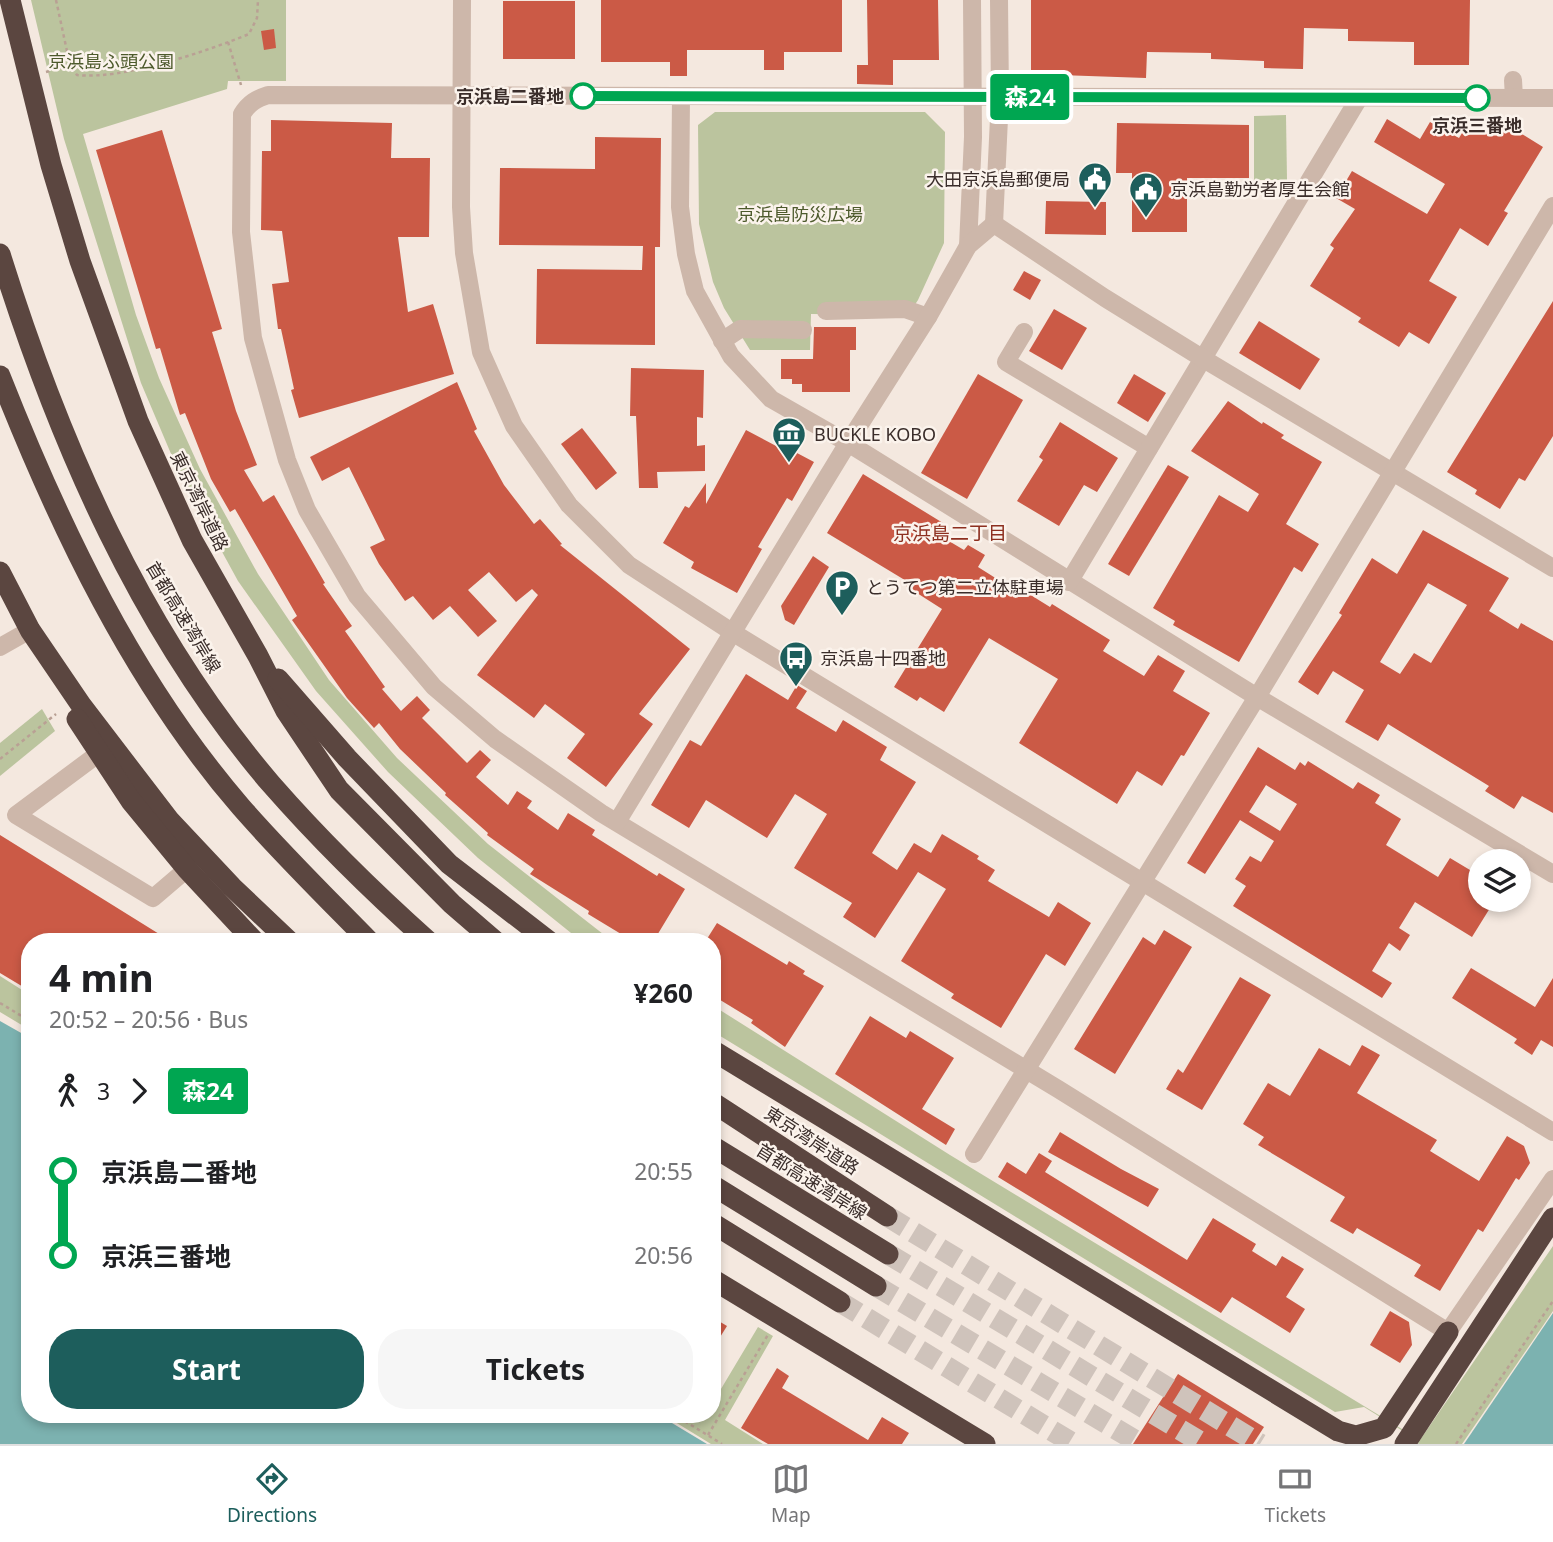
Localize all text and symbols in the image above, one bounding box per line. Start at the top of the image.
park label: 京浜島ふ頭公園 [48,49,174,73]
line badge: 森24 [990,74,1070,120]
text: 森24 [1004,80,1056,113]
marker: 京浜島二番地 [570,83,596,109]
place label: 京浜島二番地 [456,84,564,108]
marker: 京浜三番地 [1464,85,1490,111]
place label: 京浜三番地 [1432,113,1522,137]
public building icon: 大田京浜島郵便局 [1076,160,1114,209]
place label: 大田京浜島郵便局 [926,167,1070,191]
public building icon: 京浜島勤労者厚生会館 [1127,170,1165,219]
place label: 京浜島勤労者厚生会館 [1170,177,1350,201]
park label: 京浜島防災広場 [737,202,863,226]
museum icon: BUCKLE KOBO [770,415,808,464]
place label: BUCKLE KOBO [814,422,936,446]
street label: 東京湾岸道路 [166,447,234,555]
district label: 京浜島二丁目 [893,520,1007,546]
street label: 首都高速湾岸線 [141,557,227,677]
parking icon: とうてつ第二立体駐車場 [823,568,861,617]
place label: とうてつ第二立体駐車場 [866,575,1064,599]
bus stop icon: 京浜島十四番地 [777,639,815,688]
place label: 京浜島十四番地 [820,646,946,670]
map controls [1468,849,1531,912]
button: layers [1468,849,1531,912]
text: 4 min [49,951,154,1003]
text: ¥260 [634,975,693,1011]
text: 20:52 – 20:56 · Bus [49,1003,248,1035]
icon: walk [49,1072,87,1110]
icon: forward [120,1072,158,1110]
text: 森24 [182,1074,234,1107]
text: 3 [97,1075,110,1107]
street label: 東京湾岸道路 [760,1101,864,1179]
street label: 首都高速湾岸線 [752,1137,872,1225]
text: 京浜島二番地 [101,1154,257,1190]
text: 20:55 [634,1155,693,1187]
text: 京浜三番地 [101,1238,231,1274]
text: 20:56 [634,1239,693,1271]
button: Start [49,1329,364,1409]
button: Tickets [378,1329,693,1409]
tab: Directions [227,1460,317,1528]
tab: Map [771,1460,811,1528]
tab: Tickets [1265,1460,1326,1528]

